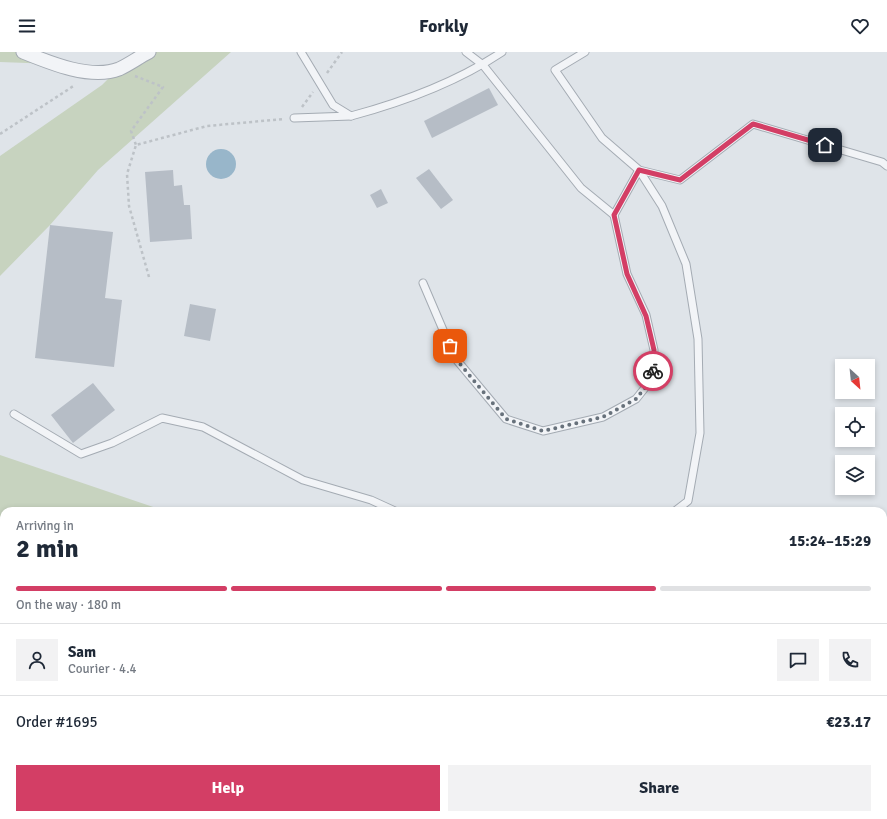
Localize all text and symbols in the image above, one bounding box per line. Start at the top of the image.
icon: menu [16,15,38,37]
text: Forkly [419,15,468,37]
icon: heart [849,15,871,37]
pin [808,128,842,162]
icon: home [814,134,836,156]
pin [433,329,467,363]
icon: bag [439,335,461,357]
courier [633,351,673,391]
north arrow [835,359,875,399]
map controls [835,359,875,495]
icon: bike [642,360,664,382]
button: locate [835,407,875,447]
button: layers [835,455,875,495]
text: Arriving in [16,518,74,534]
text: 15:24–15:29 [789,532,871,550]
text: 2 min [16,533,79,565]
text: On the way · 180 m [16,597,121,613]
button: person [16,639,58,681]
button: chat [777,639,819,681]
button: phone [829,639,871,681]
text: Sam [68,643,96,661]
text: Courier · 4.4 [68,661,137,677]
text: Order #1695 [16,713,98,731]
text: €23.17 [826,713,871,731]
button: Help [16,765,440,811]
button: Share [448,765,871,811]

